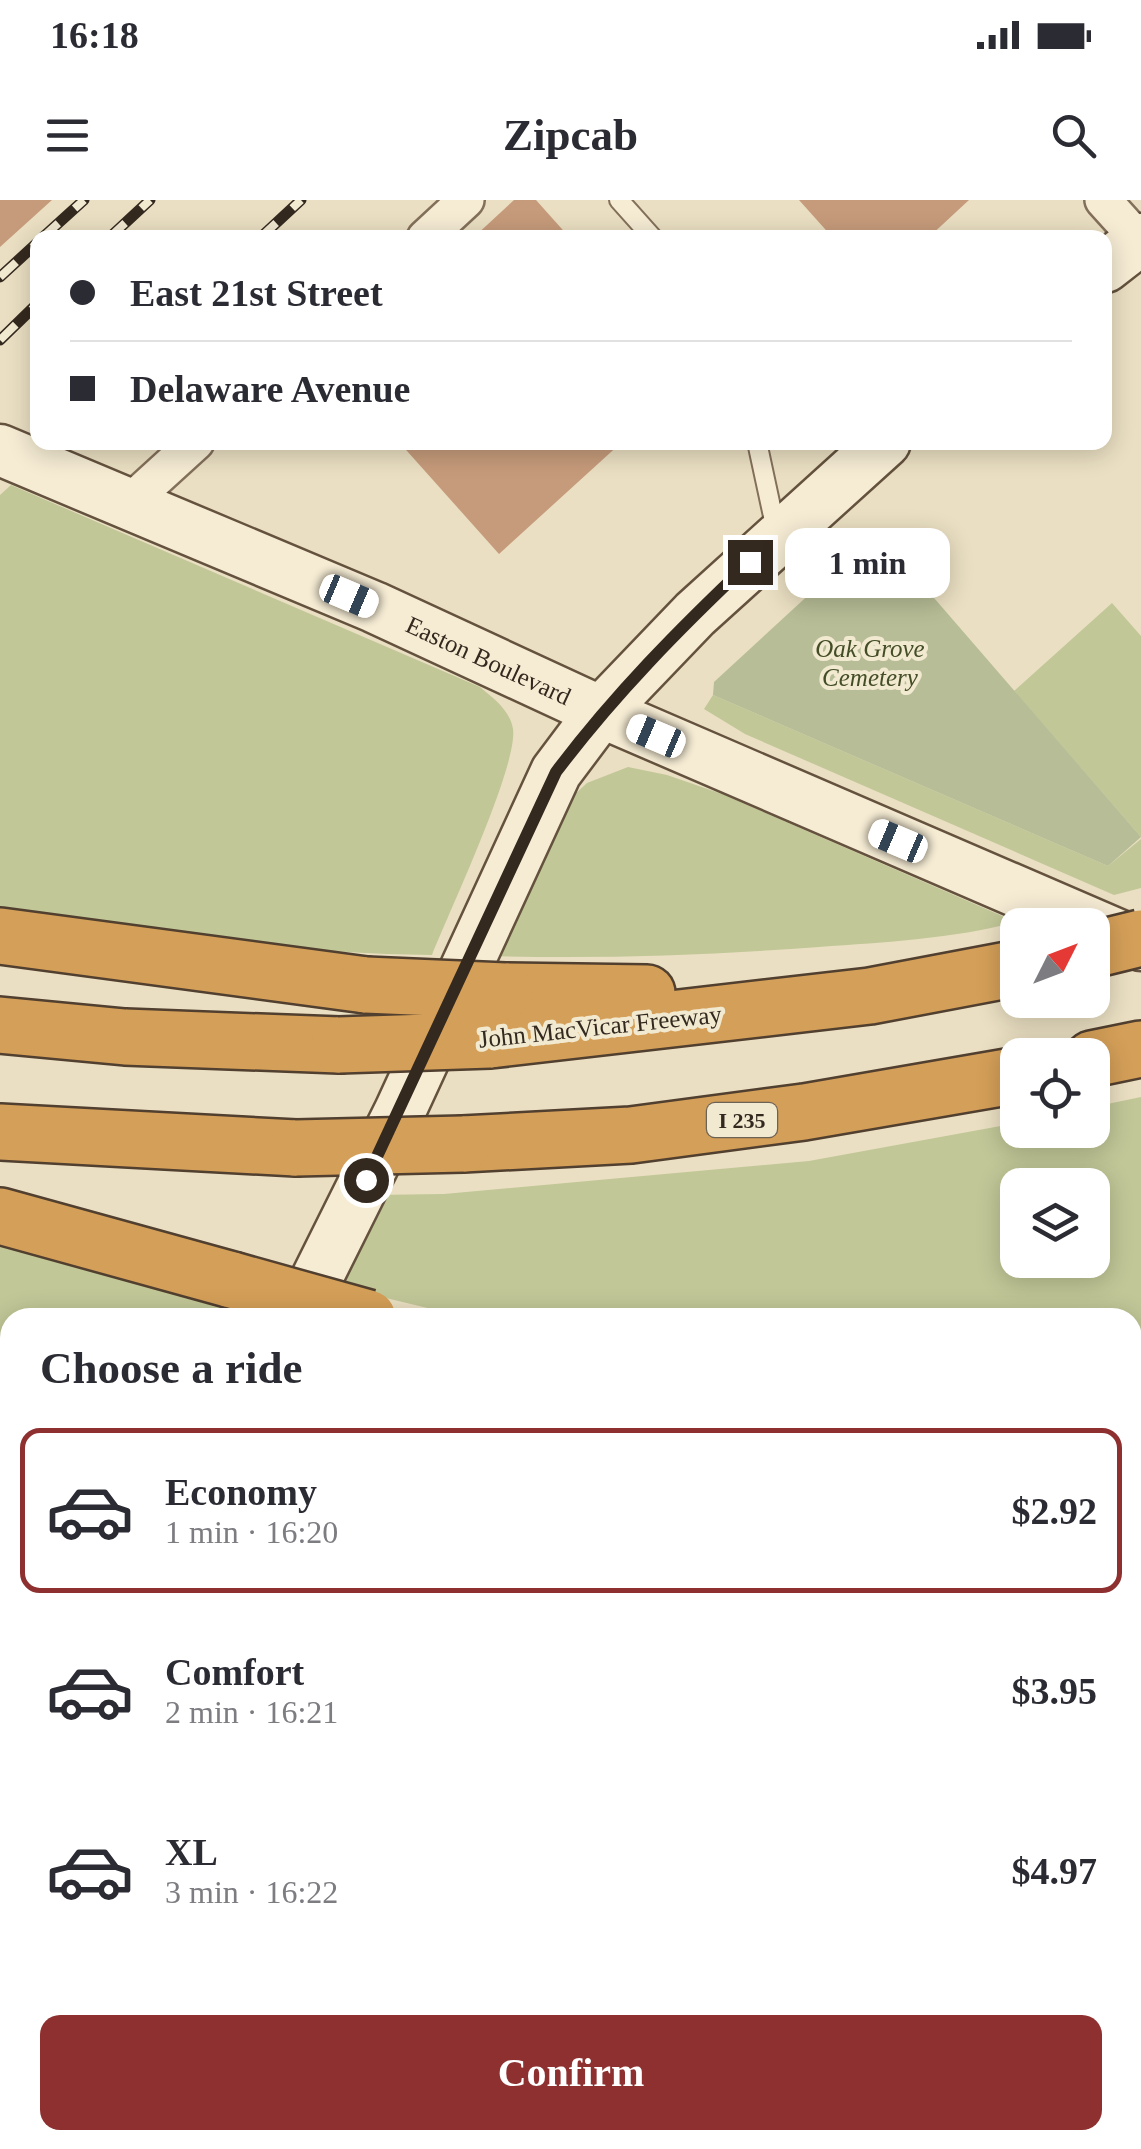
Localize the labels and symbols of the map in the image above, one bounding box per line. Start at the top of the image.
callout: 1 min [785,527,950,597]
route end [728,540,773,585]
car [316,570,382,622]
street label: Easton Boulevard [402,611,576,710]
park label: Oak Grove Cemetery [815,635,925,691]
car [623,710,689,762]
car [865,815,931,867]
north arrow [1000,908,1110,1018]
street label: John MacVicar Freeway [477,1000,723,1053]
road number: I 235 [707,1103,777,1137]
route start [344,1158,389,1203]

